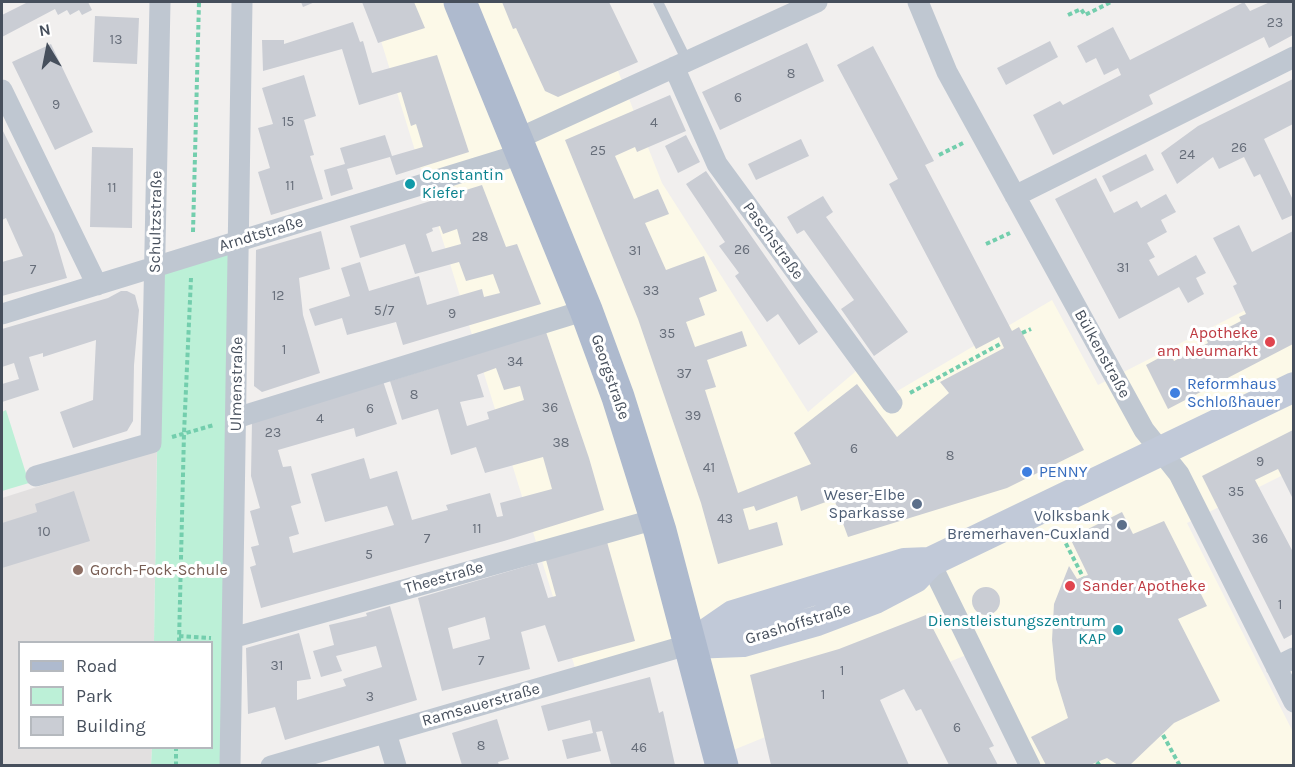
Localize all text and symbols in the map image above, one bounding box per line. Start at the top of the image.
house number: 23 [1267,15,1283,31]
north arrow [18,18,78,78]
text: N [37,19,52,40]
house number: 13 [110,32,122,48]
house number: 8 [787,66,795,82]
house number: 6 [734,90,742,106]
house number: 9 [52,97,60,113]
house number: 15 [282,114,294,130]
house number: 4 [650,115,658,131]
house number: 26 [1231,140,1247,156]
house number: 25 [590,143,606,159]
house number: 24 [1179,147,1195,163]
place label: Constantin Kiefer [422,165,504,203]
street label: Schultzstraße [146,171,166,273]
marker: Constantin Kiefer [403,177,417,191]
house number: 11 [285,178,295,194]
house number: 11 [107,180,117,196]
street label: Paschstraße [738,199,808,283]
street label: Arndtstraße [217,212,305,256]
house number: 28 [472,229,488,245]
house number: 26 [734,242,750,258]
house number: 31 [629,243,641,259]
house number: 31 [1117,260,1129,276]
house number: 7 [30,262,36,278]
house number: 33 [643,283,659,299]
house number: 12 [272,288,284,304]
house number: 5/7 [374,303,394,319]
house number: 9 [448,306,456,322]
street label: Bülkenstraße [1070,306,1134,402]
place label: Apotheke am Neumarkt [1157,323,1258,361]
house number: 35 [659,326,675,342]
street label: Georgstraße [586,332,634,422]
marker: Apotheke am Neumarkt [1263,335,1277,349]
street label: Ulmenstraße [227,336,247,432]
house number: 1 [282,342,286,358]
house number: 34 [507,354,523,370]
house number: 37 [677,366,691,382]
place label: Reformhaus Schloßhauer [1187,374,1280,412]
marker: Reformhaus Schloßhauer [1168,386,1182,400]
house number: 8 [410,387,418,403]
house number: 36 [542,400,558,416]
house number: 6 [366,401,374,417]
house number: 39 [685,408,701,424]
house number: 4 [316,411,324,427]
house number: 23 [265,425,281,441]
house number: 38 [553,435,569,451]
house number: 6 [850,441,858,457]
house number: 8 [946,448,954,464]
house number: 9 [1256,454,1264,470]
house number: 41 [703,460,715,476]
place label: PENNY [1039,462,1088,482]
marker: PENNY [1020,465,1034,479]
house number: 35 [1228,484,1244,500]
place label: Weser-Elbe Sparkasse [824,485,905,523]
marker: Weser-Elbe Sparkasse [910,497,924,511]
place label: Volksbank Bremerhaven-Cuxland [947,506,1110,544]
house number: 43 [717,511,733,527]
marker: Volksbank Bremerhaven-Cuxland [1115,518,1129,532]
house number: 11 [472,521,482,537]
house number: 10 [38,524,50,540]
house number: 7 [424,531,430,547]
house number: 36 [1252,531,1268,547]
house number: 5 [365,547,373,563]
street label: Theestraße [402,558,486,598]
place label: Gorch-Fock-Schule [90,560,228,580]
marker: Gorch-Fock-Schule [71,563,85,577]
place label: Sander Apotheke [1082,576,1206,596]
marker: Sander Apotheke [1063,579,1077,593]
house number: 1 [1278,597,1282,613]
street label: Grashoffstraße [743,599,853,649]
place label: Dienstleistungszentrum KAP [928,611,1106,649]
marker: Dienstleistungszentrum KAP [1111,623,1125,637]
legend [18,641,213,749]
house number: 7 [478,653,484,669]
text: Road [76,655,117,677]
house number: 31 [271,658,283,674]
house number: 1 [840,663,844,679]
street label: Ramsauerstraße [420,679,542,731]
text: Park [76,685,113,707]
house number: 1 [821,687,825,703]
house number: 3 [366,689,374,705]
text: Building [76,715,146,737]
house number: 6 [953,720,961,736]
house number: 8 [477,738,485,754]
house number: 46 [631,740,647,756]

